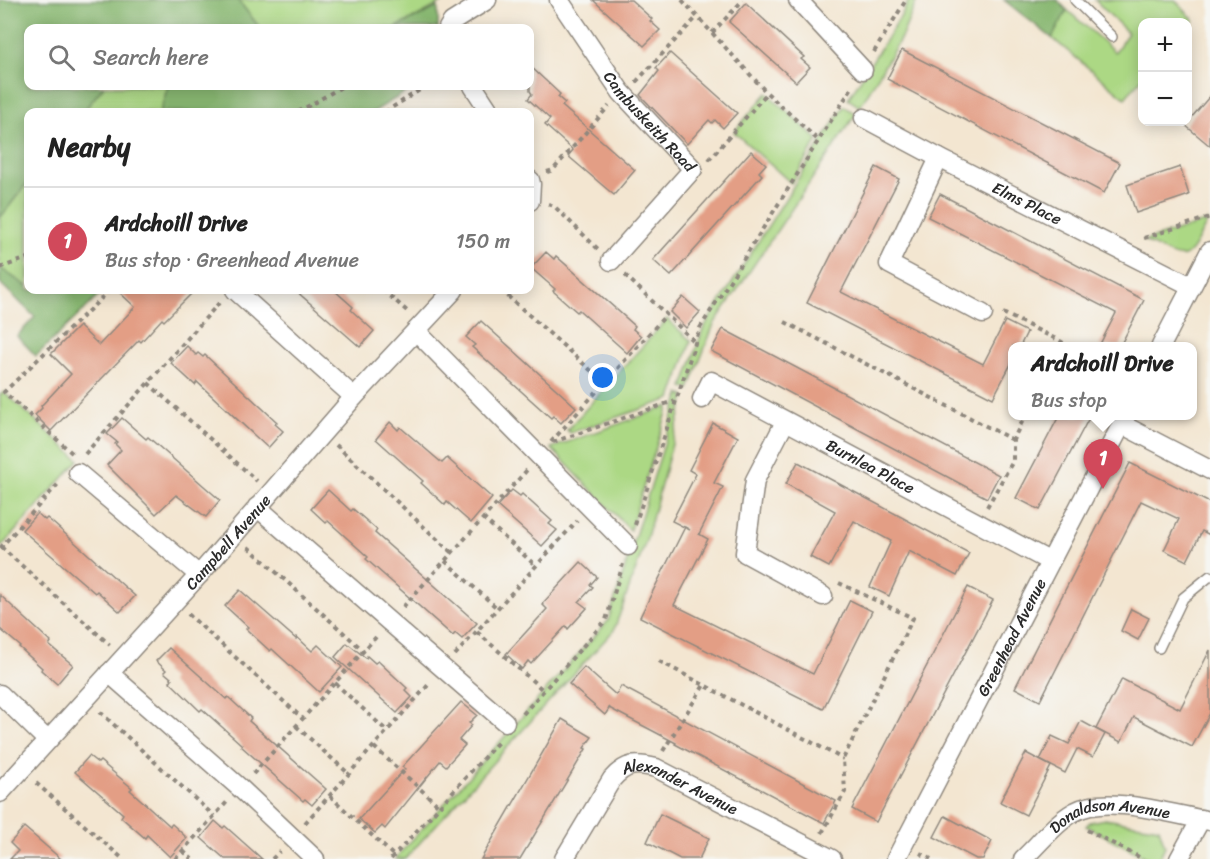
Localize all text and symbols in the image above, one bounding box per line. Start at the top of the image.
map controls [1138,18,1192,126]
button: + [1138,18,1192,72]
search box [24,24,534,90]
text: Search here [93,38,209,77]
icon: search [45,41,78,74]
street label: Cambuskeith Road [596,65,704,180]
button: − [1138,72,1192,126]
text: Nearby [48,124,130,170]
street label: Elms Place [987,173,1067,233]
text: Ardchoill Drive [105,204,248,243]
text: 1 [63,224,72,259]
text: 150 m [456,224,510,259]
text: Bus stop · Greenhead Avenue [105,243,359,278]
popup [1008,342,1197,420]
text: Ardchoill Drive [1031,344,1174,383]
your location [588,363,617,392]
text: Bus stop [1031,383,1107,418]
street label: Burnlea Place [821,431,920,502]
pin: 1 [1084,440,1122,489]
street label: Campbell Avenue [178,488,278,597]
street label: Greenhead Avenue [969,573,1054,702]
street label: Alexander Avenue [615,751,744,823]
street label: Donaldson Avenue [1042,790,1173,841]

